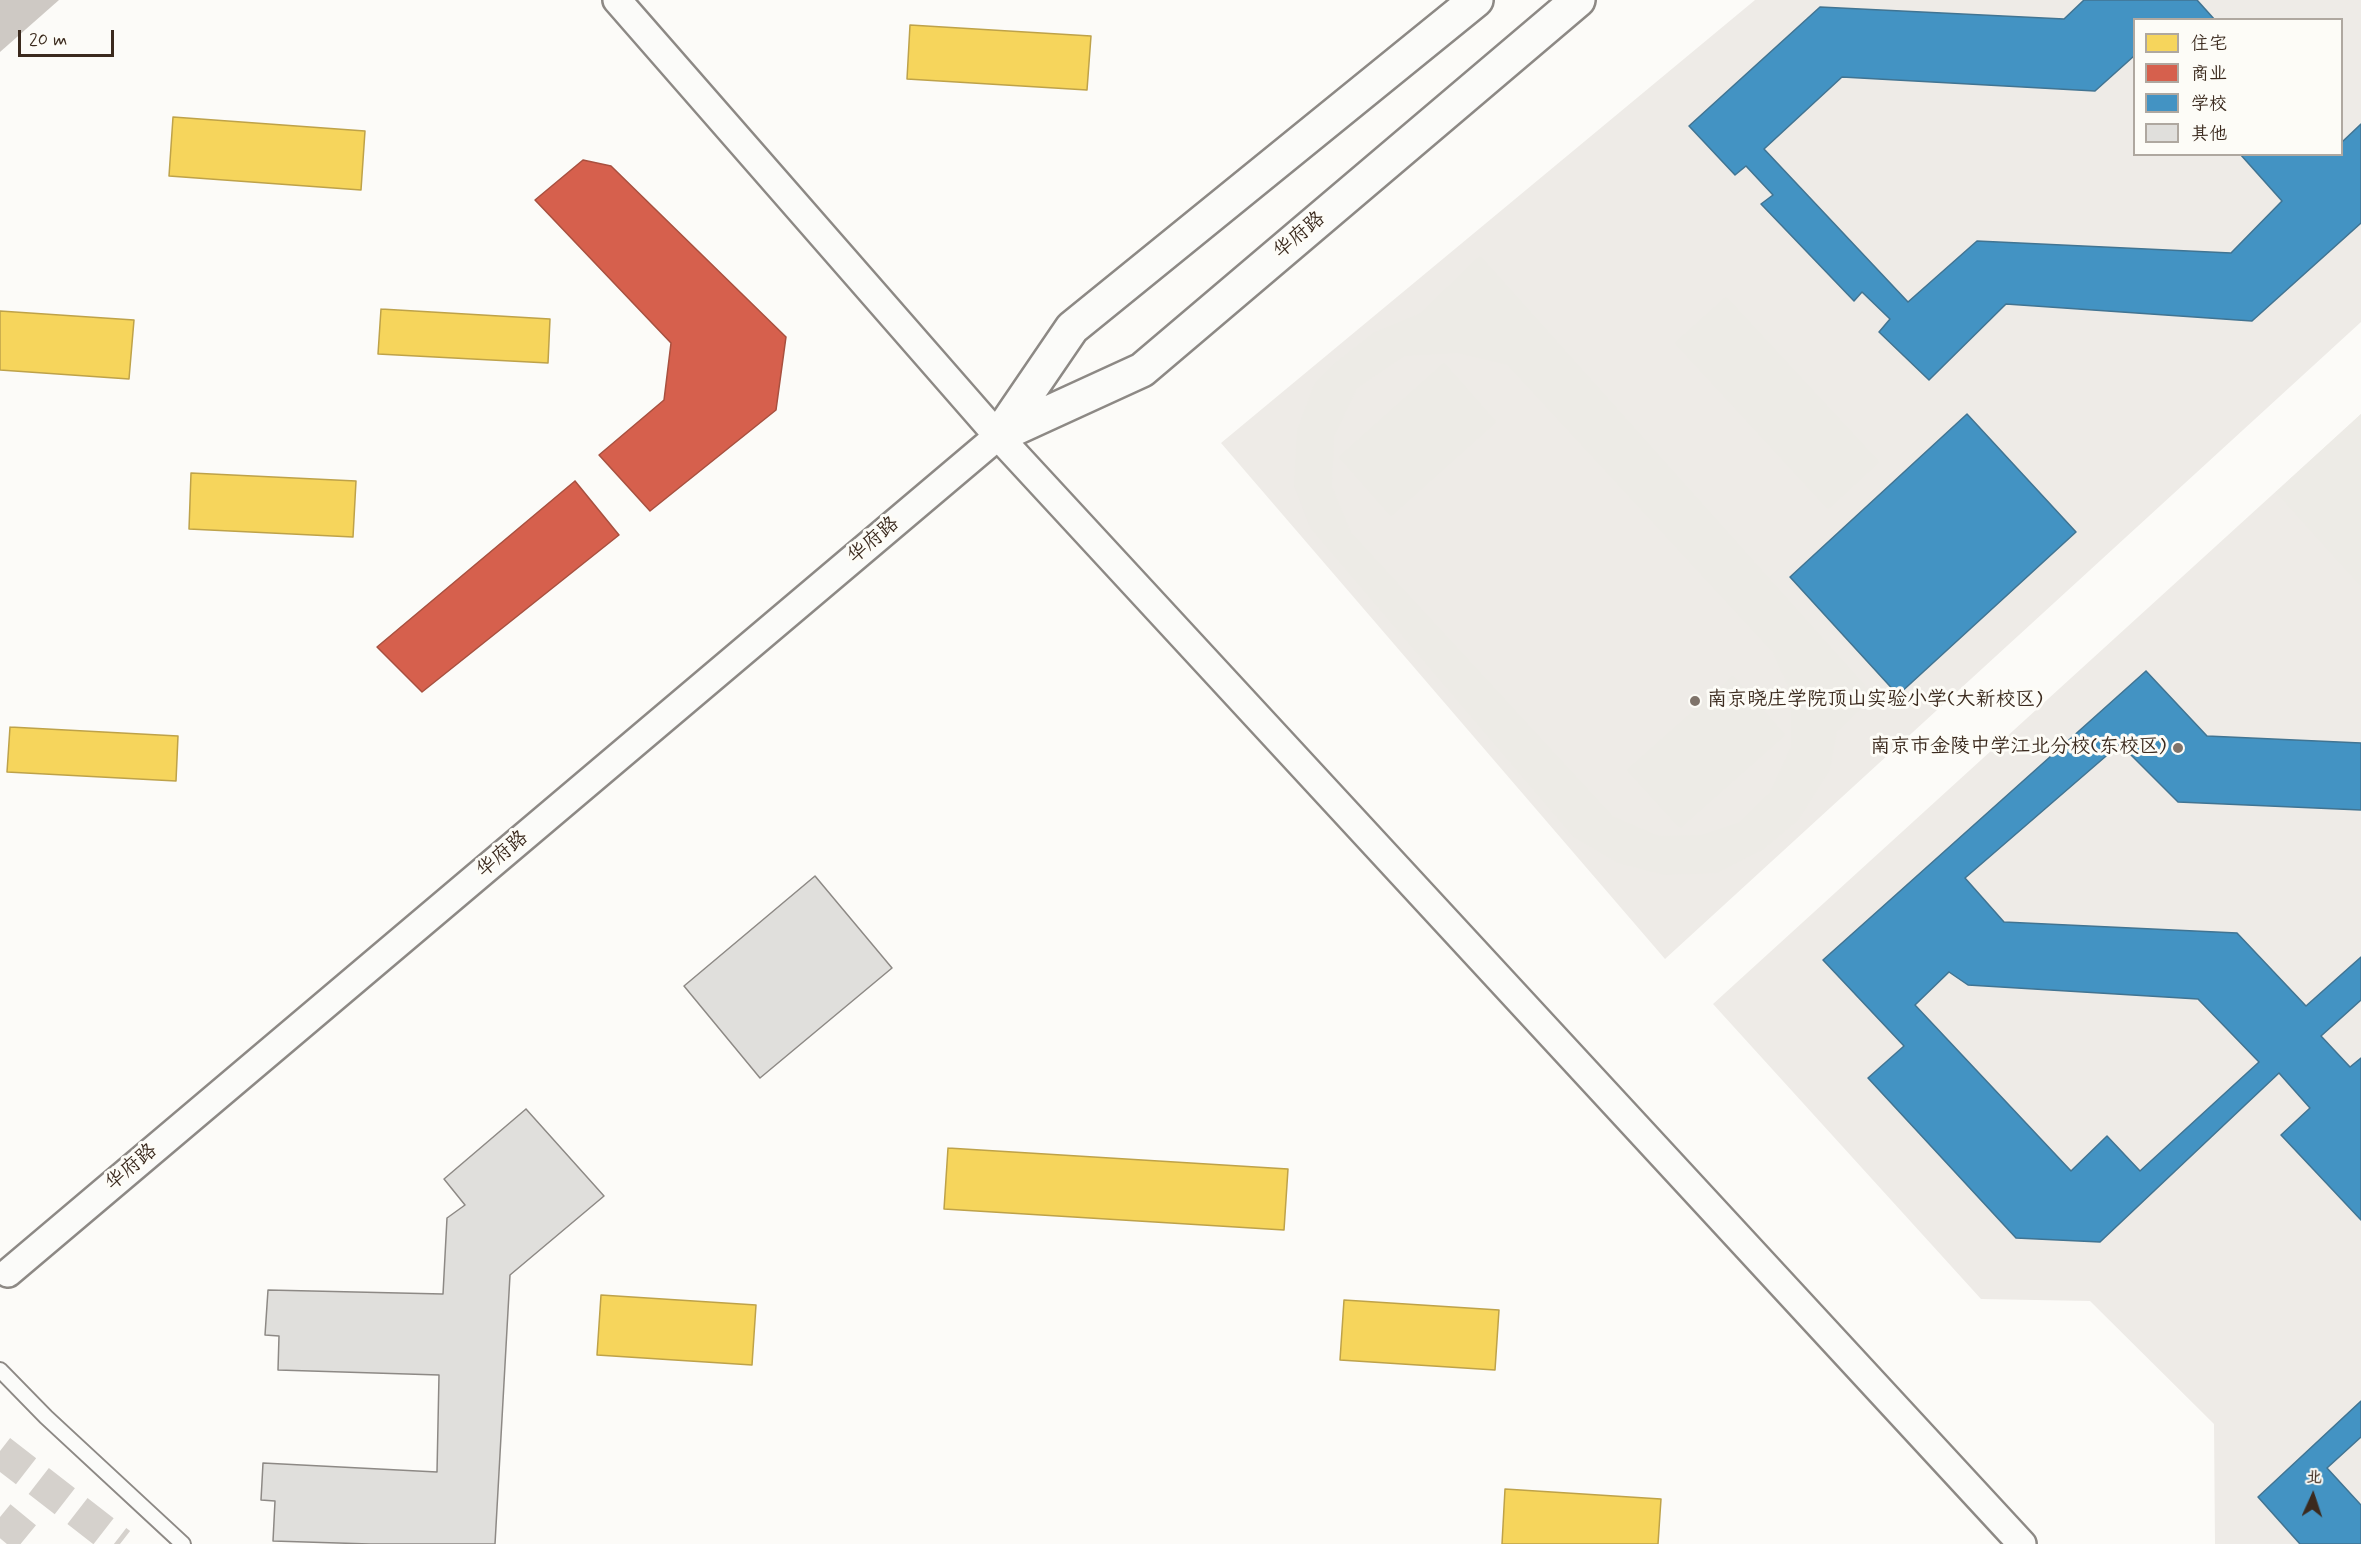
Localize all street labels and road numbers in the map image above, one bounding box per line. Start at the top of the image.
street label: 华府路 [1269,208,1331,264]
street label: 华府路 [843,513,905,569]
street label: 华府路 [472,827,534,883]
street label: 华府路 [101,1140,163,1196]

